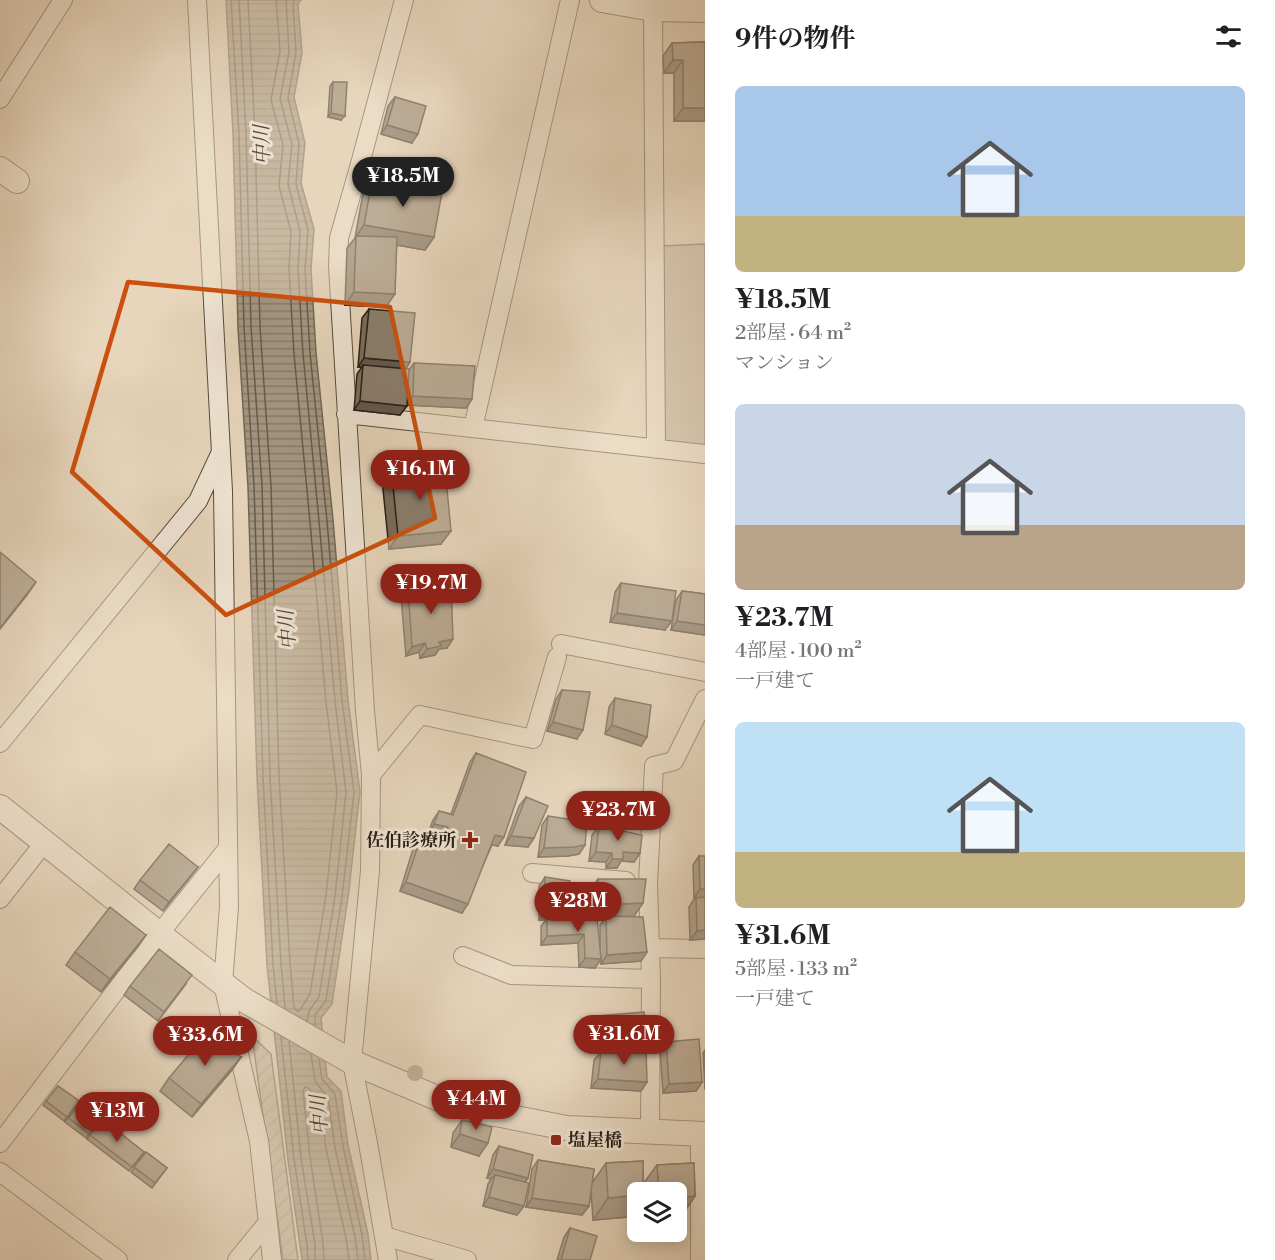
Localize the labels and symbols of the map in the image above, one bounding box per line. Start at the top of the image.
water label: 中川 [250,123,276,165]
pin: ¥18.5M [354,157,452,208]
pin: ¥16.1M [371,450,469,501]
pin: ¥19.7M [382,564,480,615]
water label: 中川 [274,607,302,651]
pin: ¥23.7M [569,791,667,842]
place label: 佐伯診療所 [366,829,456,852]
marker: 佐伯診療所 [461,831,479,849]
pin: ¥28M [542,882,614,933]
pin: ¥31.6M [575,1015,673,1066]
pin: ¥33.6M [156,1016,254,1067]
pin: ¥44M [440,1080,512,1131]
pin: ¥13M [81,1092,153,1143]
water label: 中川 [306,1092,334,1136]
place label: 塩屋橋 [568,1129,622,1152]
marker: 塩屋橋 [549,1133,563,1147]

